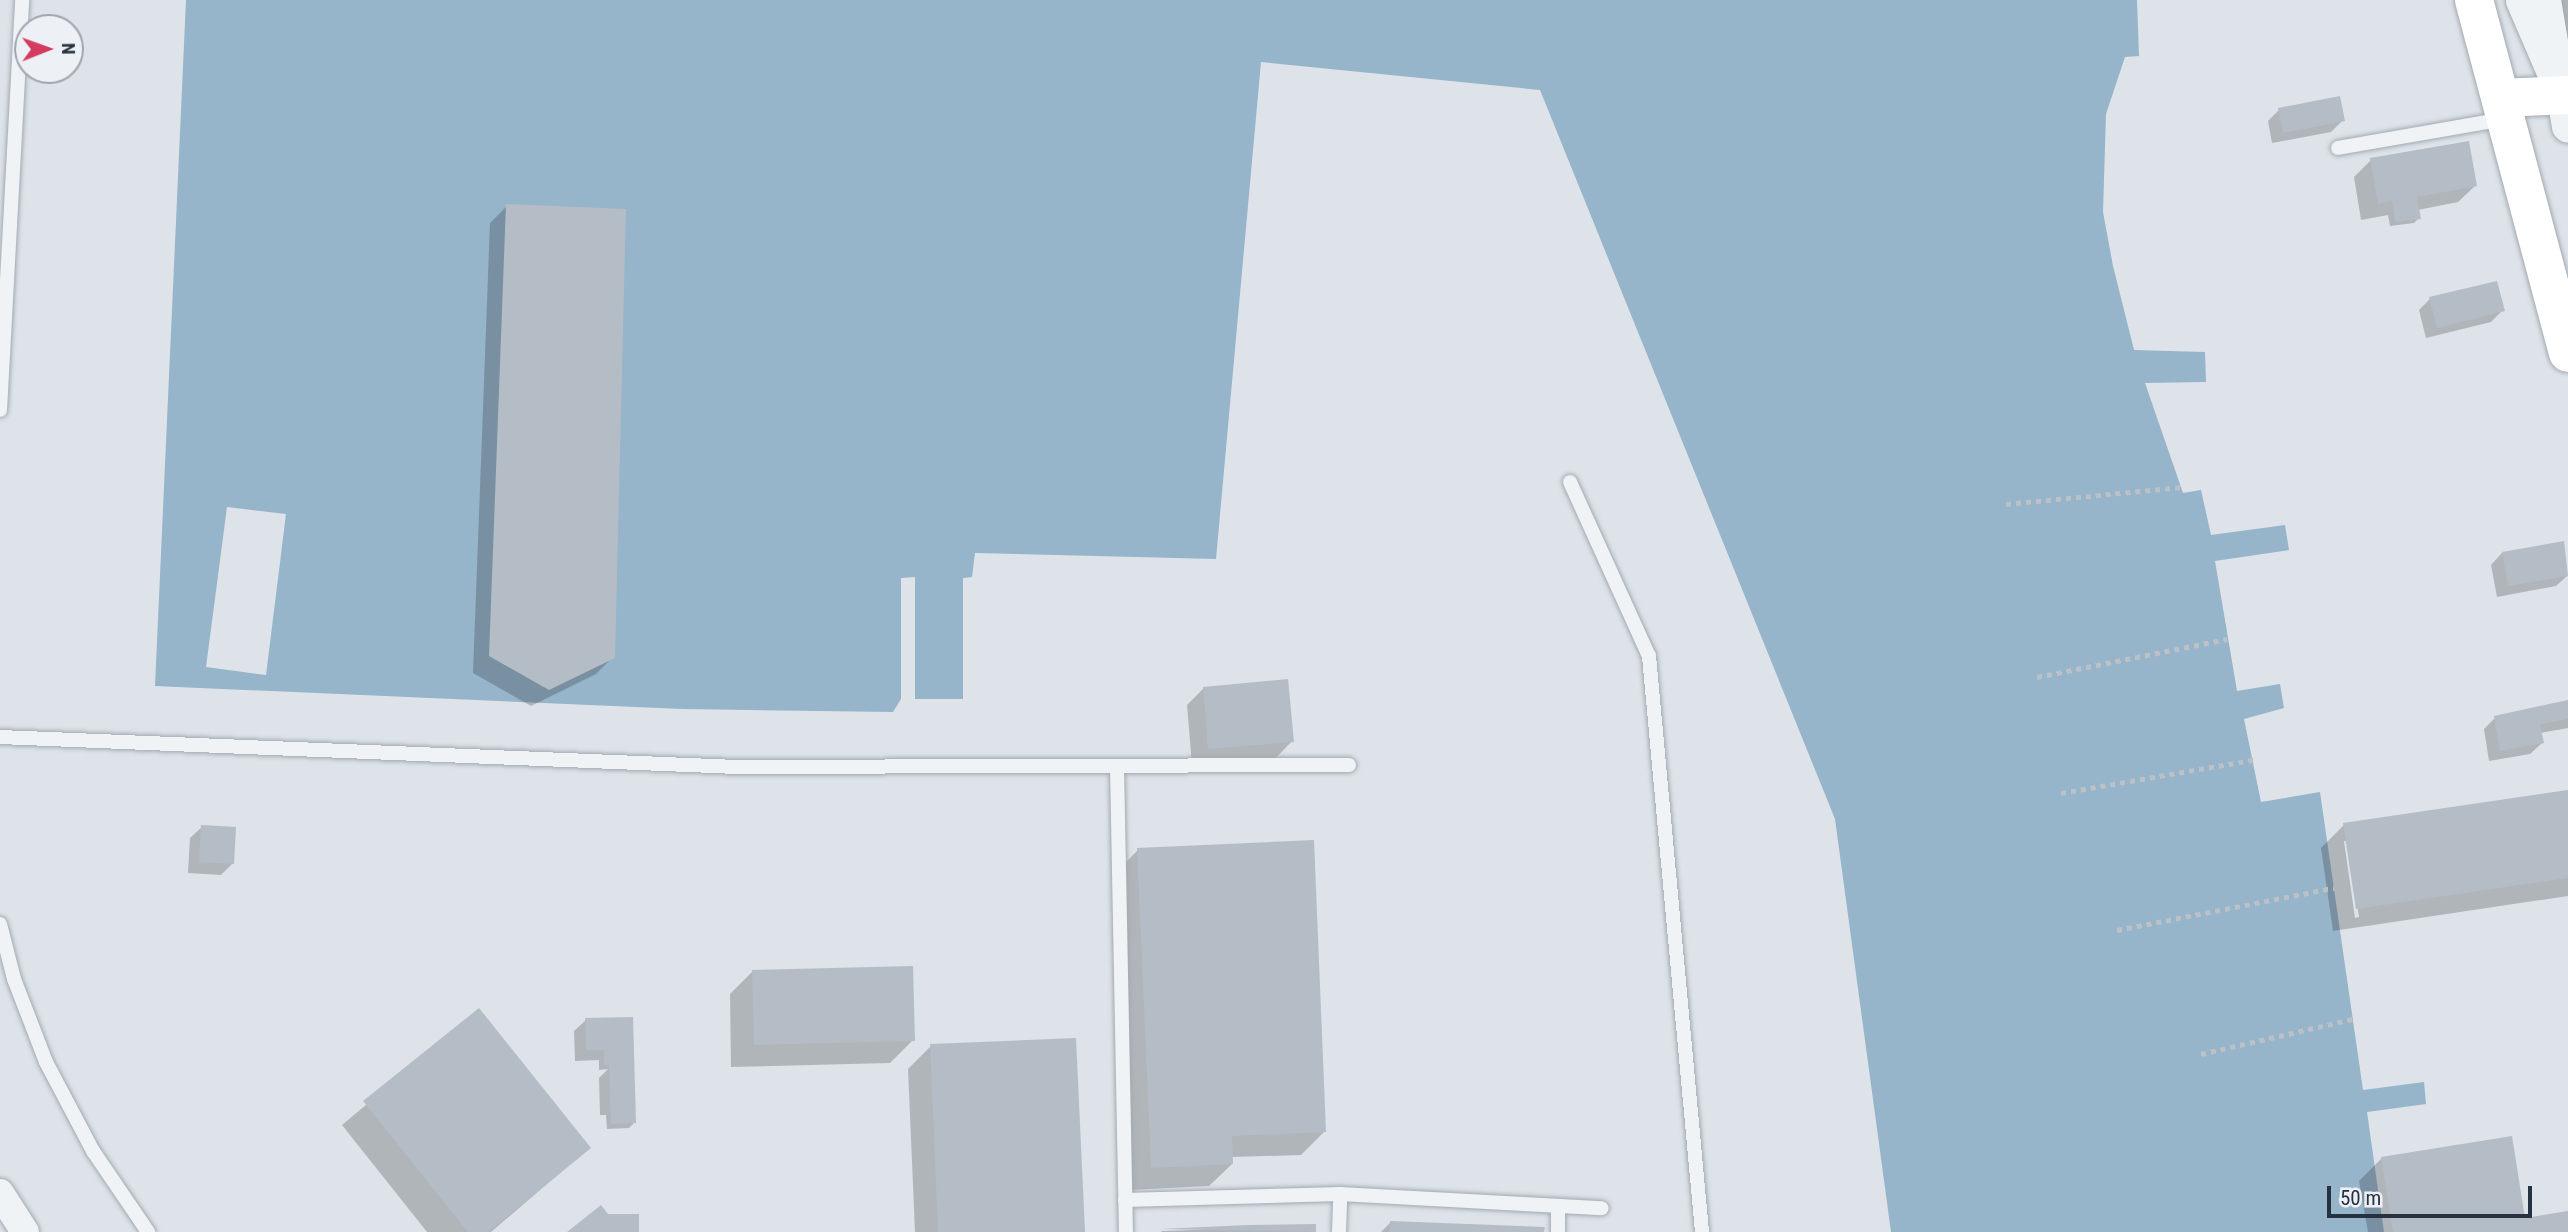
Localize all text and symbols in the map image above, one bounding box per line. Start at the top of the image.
north arrow [14,14,84,84]
text: N [57,43,80,55]
scale bar [2330,1172,2535,1216]
text: 50 m [2340,1186,2381,1210]

